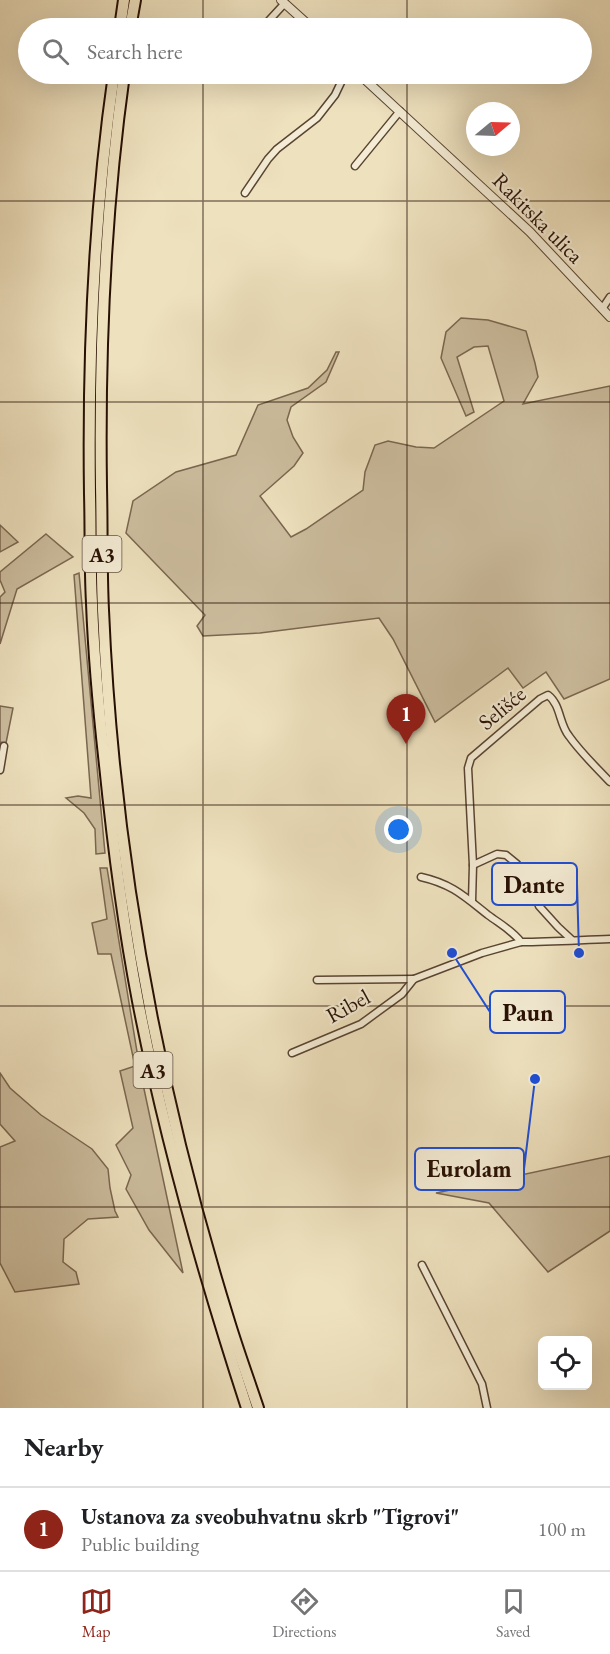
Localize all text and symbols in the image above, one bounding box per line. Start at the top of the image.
search box [18,18,592,84]
icon: search [39,35,72,68]
text: Search here [87,37,182,66]
north arrow [466,102,520,156]
street label: Rakitska ulica [486,166,590,270]
road number: A3 [82,536,122,572]
street label: Selišće [472,679,532,736]
pin: 1 [386,694,426,744]
your location [384,815,413,844]
callout: Dante [492,863,577,905]
text: Dante [503,869,565,900]
street label: Ribel [321,982,375,1030]
callout: Paun [490,991,565,1033]
text: Paun [502,997,554,1028]
road number: A3 [134,1052,172,1088]
callout: Eurolam [415,1148,524,1190]
text: Eurolam [426,1153,512,1184]
map controls [538,1336,592,1390]
button: locate [538,1336,592,1390]
text: Nearby [24,1430,104,1464]
text: Ustanova za sveobuhvatnu skrb "Tigrovi" [81,1502,459,1531]
text: 1 [38,1516,49,1542]
text: 100 m [538,1516,586,1542]
text: Public building [81,1531,199,1557]
tab: Map [80,1585,113,1642]
tab: Directions [272,1585,337,1642]
tab: Saved [496,1585,530,1642]

